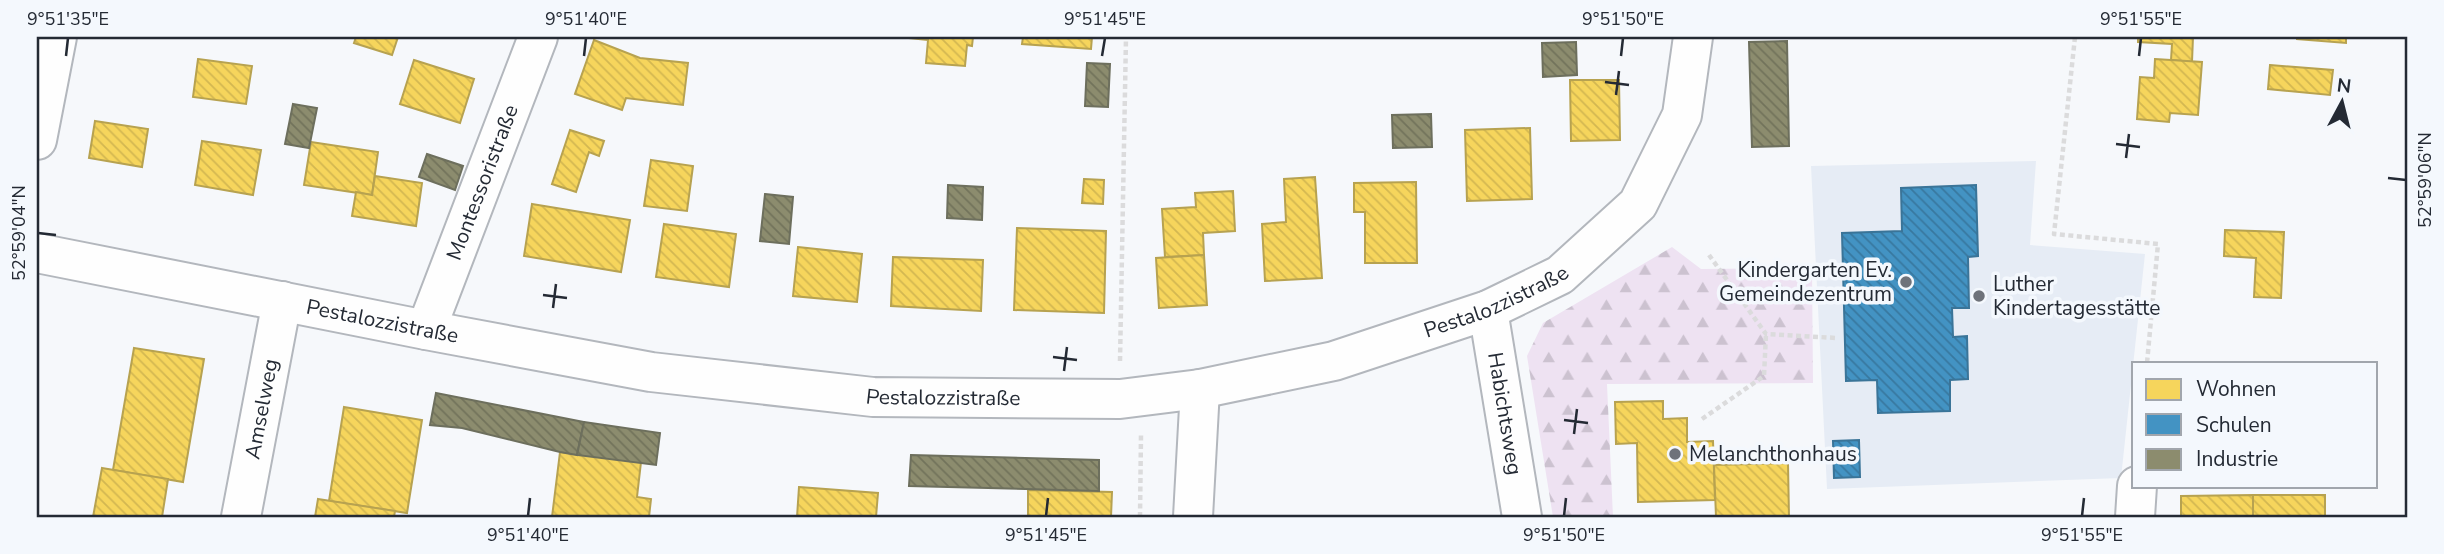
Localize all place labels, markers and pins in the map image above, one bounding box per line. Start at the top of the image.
place label: Kindergarten Ev. Gemeindezentrum [1719,256,1892,308]
place label: Luther Kindertagesstätte [1993,270,2160,322]
marker: Kindergarten Ev. Gemeindezentrum [1898,274,1914,290]
marker: Luther Kindertagesstätte [1971,288,1987,304]
place label: Melanchthonhaus [1689,440,1857,468]
marker: Melanchthonhaus [1667,446,1683,462]

